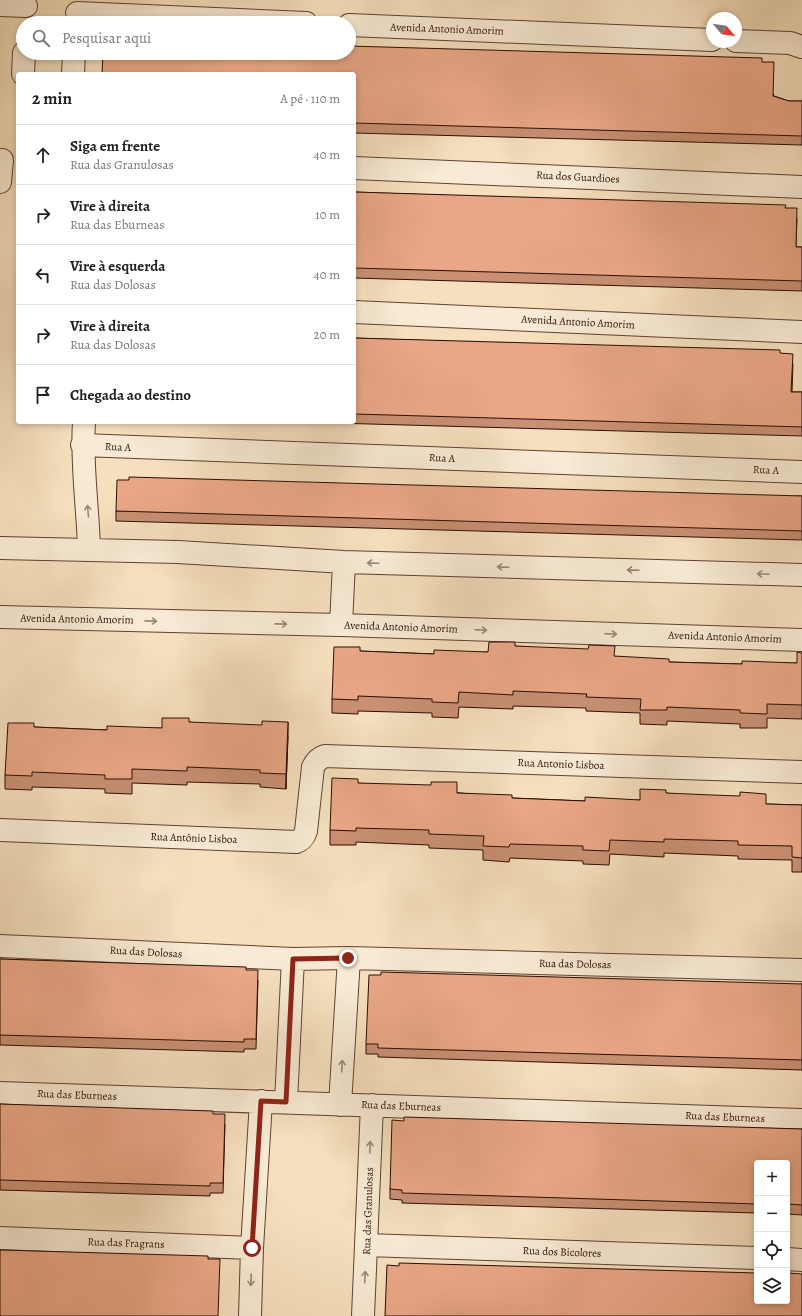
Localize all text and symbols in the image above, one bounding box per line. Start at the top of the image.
north arrow [706,12,742,48]
search box [16,16,356,60]
street label: Avenida Antonio Amorim [389,19,504,38]
icon: search [30,27,52,49]
text: Pesquisar aqui [62,28,151,48]
text: 2 min [32,87,72,110]
text: A pé · 110 m [280,90,340,107]
text: Siga em frente [70,136,160,156]
icon: ahead [32,144,54,166]
text: 40 m [314,146,340,163]
text: Rua das Granulosas [70,156,174,173]
street label: Rua dos Guardioes [536,167,620,187]
text: Vire à direita [70,196,150,216]
icon: right [32,204,54,226]
text: 10 m [315,206,340,223]
text: Rua das Eburneas [70,216,165,233]
text: Vire à esquerda [70,256,166,276]
icon: left [32,264,54,286]
text: 40 m [314,266,340,283]
text: Rua das Dolosas [70,276,156,293]
street label: Avenida Antonio Amorim [520,311,635,332]
text: Vire à direita [70,316,150,336]
icon: right [32,324,54,346]
text: 20 m [314,326,340,343]
text: Rua das Dolosas [70,336,156,353]
icon: arrive [32,384,54,406]
text: Chegada ao destino [70,385,191,405]
street label: Rua A [105,439,132,455]
street label: Rua A [429,450,456,466]
street label: Rua A [753,462,780,478]
one-way arrow [84,504,91,517]
one-way arrow [367,559,380,567]
one-way arrow [497,563,510,570]
one-way arrow [627,566,640,574]
one-way arrow [757,570,770,577]
street label: Avenida Antonio Amorim [19,610,134,627]
one-way arrow [144,617,157,624]
street label: Avenida Antonio Amorim [343,617,458,636]
one-way arrow [274,620,287,628]
one-way arrow [474,626,487,633]
street label: Avenida Antonio Amorim [667,627,782,646]
one-way arrow [604,630,617,637]
street label: Rua Antonio Lisboa [517,755,606,773]
street label: Rua Antônio Lisboa [150,829,239,847]
street label: Rua das Dolosas [109,943,183,961]
route end [339,949,357,967]
street label: Rua das Dolosas [539,956,611,972]
one-way arrow [339,1060,346,1073]
street label: Rua das Eburneas [37,1086,117,1104]
street label: Rua das Eburneas [361,1097,441,1115]
street label: Rua das Eburneas [685,1108,765,1126]
one-way arrow [367,1141,374,1154]
map controls [754,1160,790,1304]
button: + [754,1160,790,1196]
street label: Rua das Granulosas [359,1167,377,1255]
button: − [754,1196,790,1232]
button: locate [754,1232,790,1268]
street label: Rua das Fragrans [87,1234,165,1252]
route start [243,1239,261,1257]
street label: Rua dos Bicolores [522,1243,602,1261]
button: layers [754,1268,790,1304]
one-way arrow [361,1271,368,1284]
one-way arrow [247,1273,254,1286]

